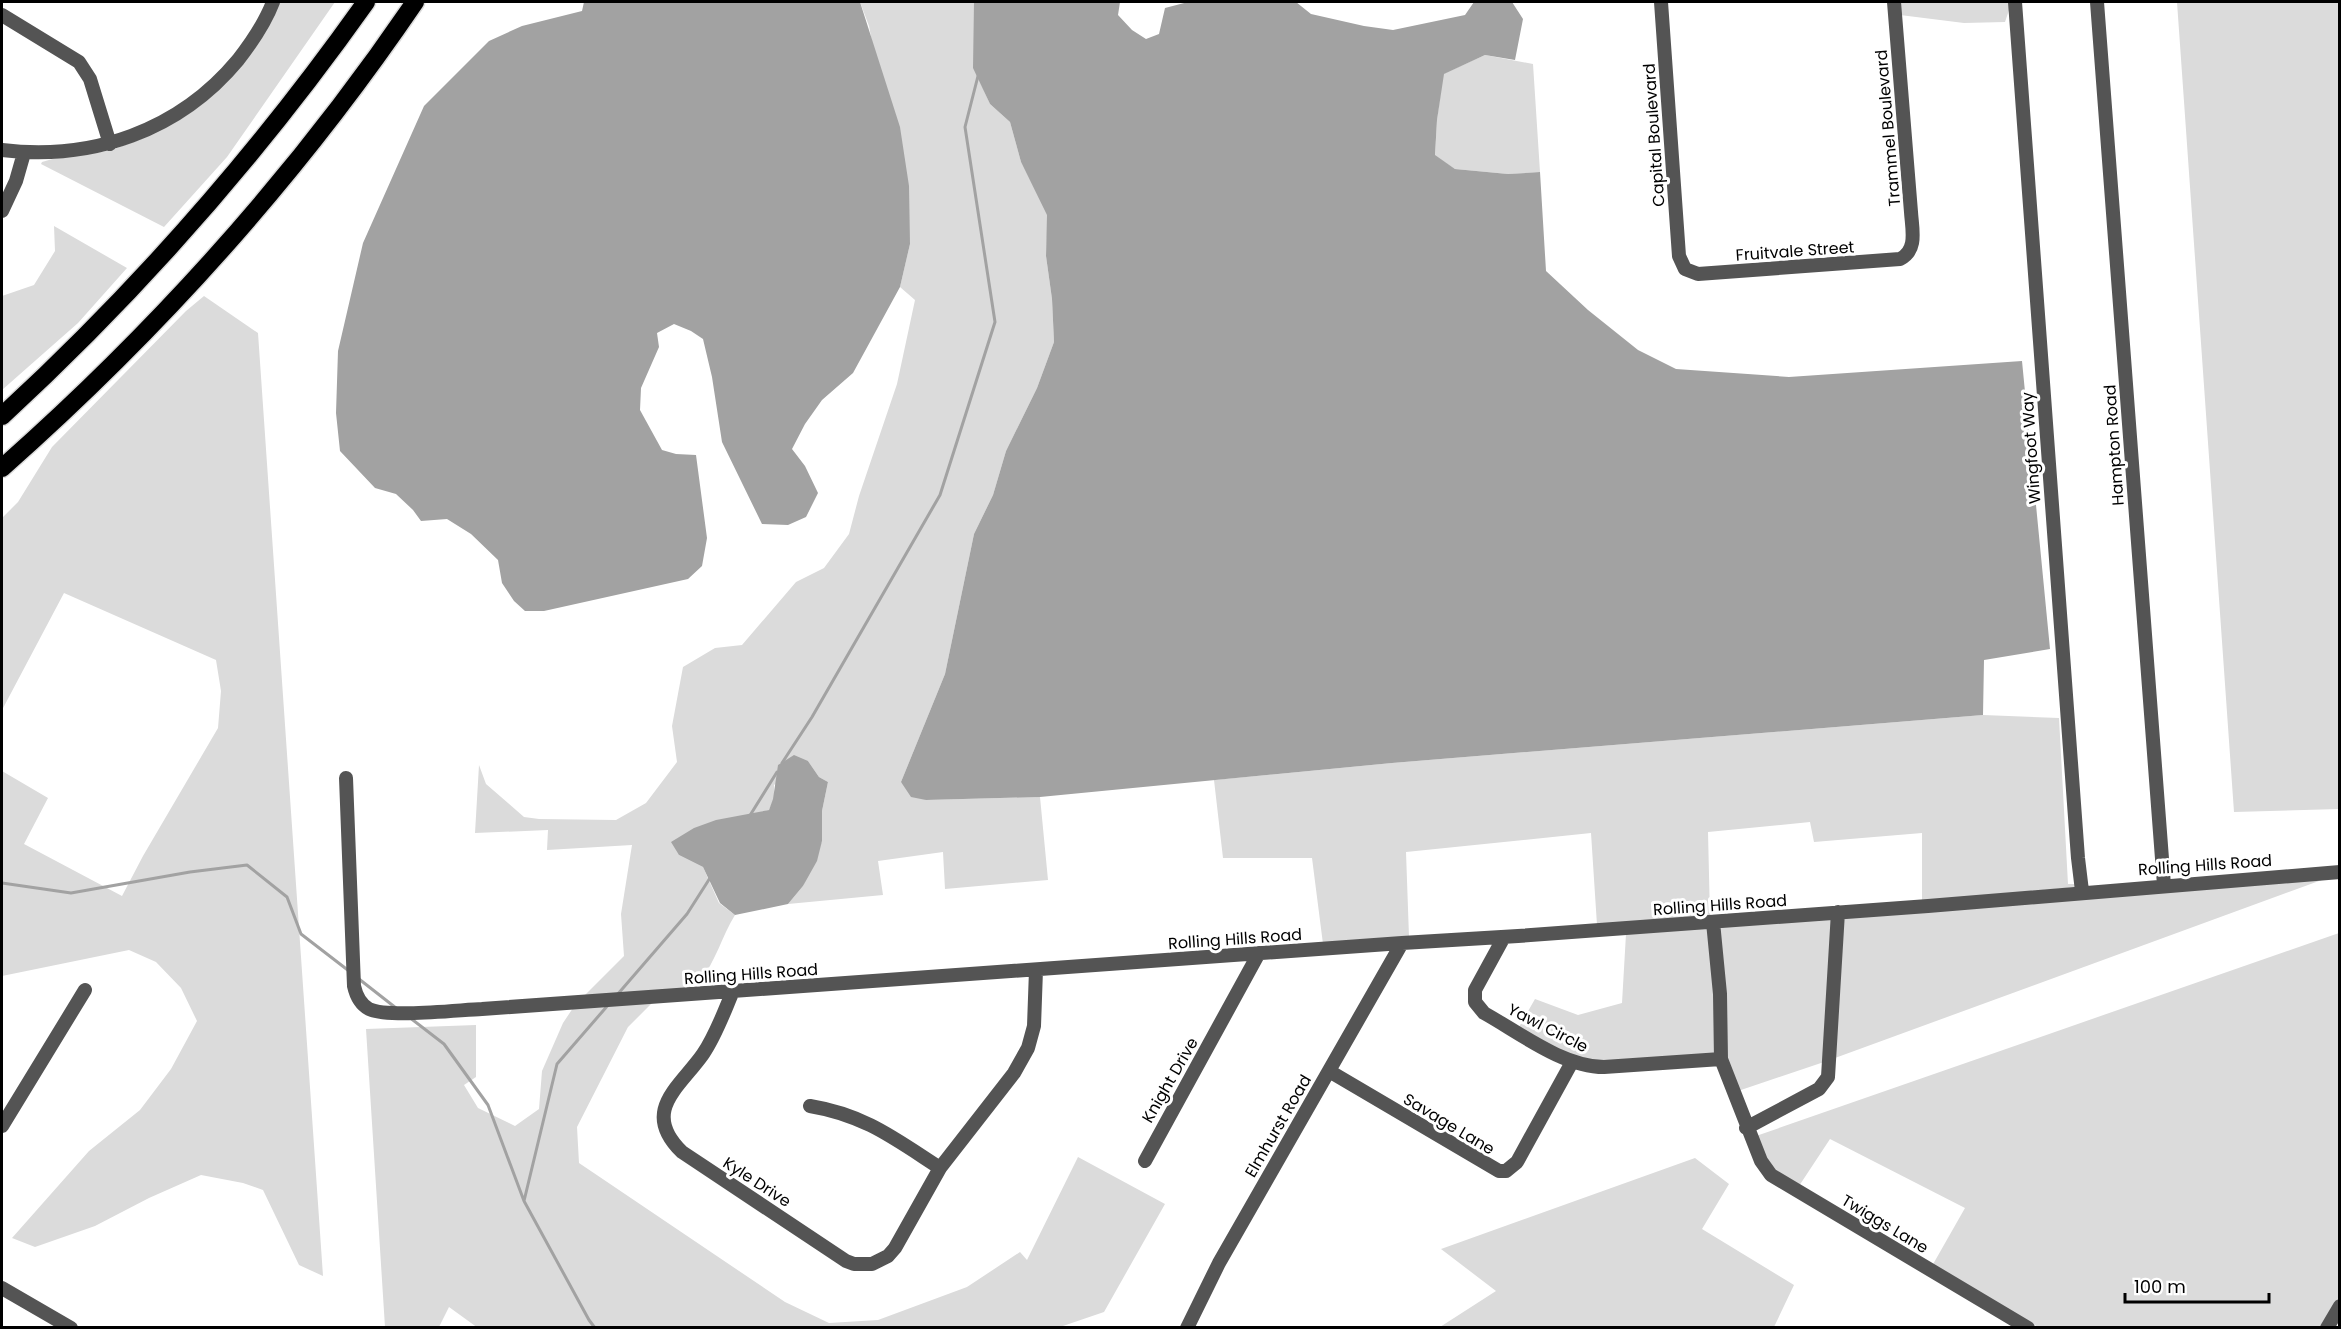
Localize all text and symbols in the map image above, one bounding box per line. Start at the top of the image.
street label: Trammel Boulevard [1870,49,1906,207]
street label: Capital Boulevard [1638,63,1670,207]
street label: Fruitvale Street [1735,235,1855,267]
street label: Hampton Road [2098,384,2130,506]
street label: Wingfoot Way [2016,391,2046,505]
street label: Rolling Hills Road [2137,849,2273,881]
street label: Rolling Hills Road [1652,889,1788,921]
street label: Rolling Hills Road [1167,923,1303,955]
street label: Rolling Hills Road [683,958,819,990]
street label: Yawl Circle [1504,998,1592,1058]
street label: Knight Drive [1136,1033,1204,1127]
street label: Elmhurst Road [1239,1070,1317,1182]
street label: Savage Lane [1399,1088,1499,1160]
street label: Kyle Drive [719,1151,796,1213]
street label: Twiggs Lane [1837,1189,1933,1259]
scale bar [2125,1266,2269,1304]
text: 100 m [2134,1274,2186,1299]

